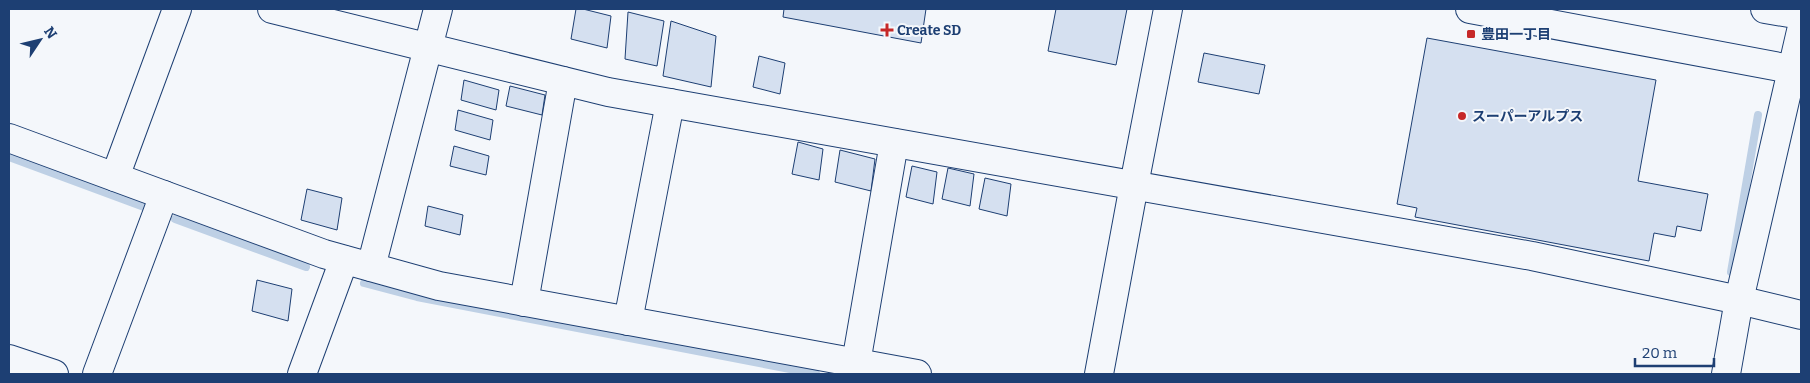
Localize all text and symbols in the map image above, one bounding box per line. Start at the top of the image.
north arrow [15,15,65,65]
place label: Create SD [897,22,961,39]
text: N [40,24,60,42]
marker: Create SD [881,24,893,36]
place label: 豊田一丁目 [1481,26,1551,43]
marker: 豊田一丁目 [1465,28,1477,40]
place label: スーパーアルプス [1472,108,1583,125]
marker: スーパーアルプス [1456,110,1468,122]
scale bar [1635,336,1714,368]
text: 20 m [1642,344,1678,362]

